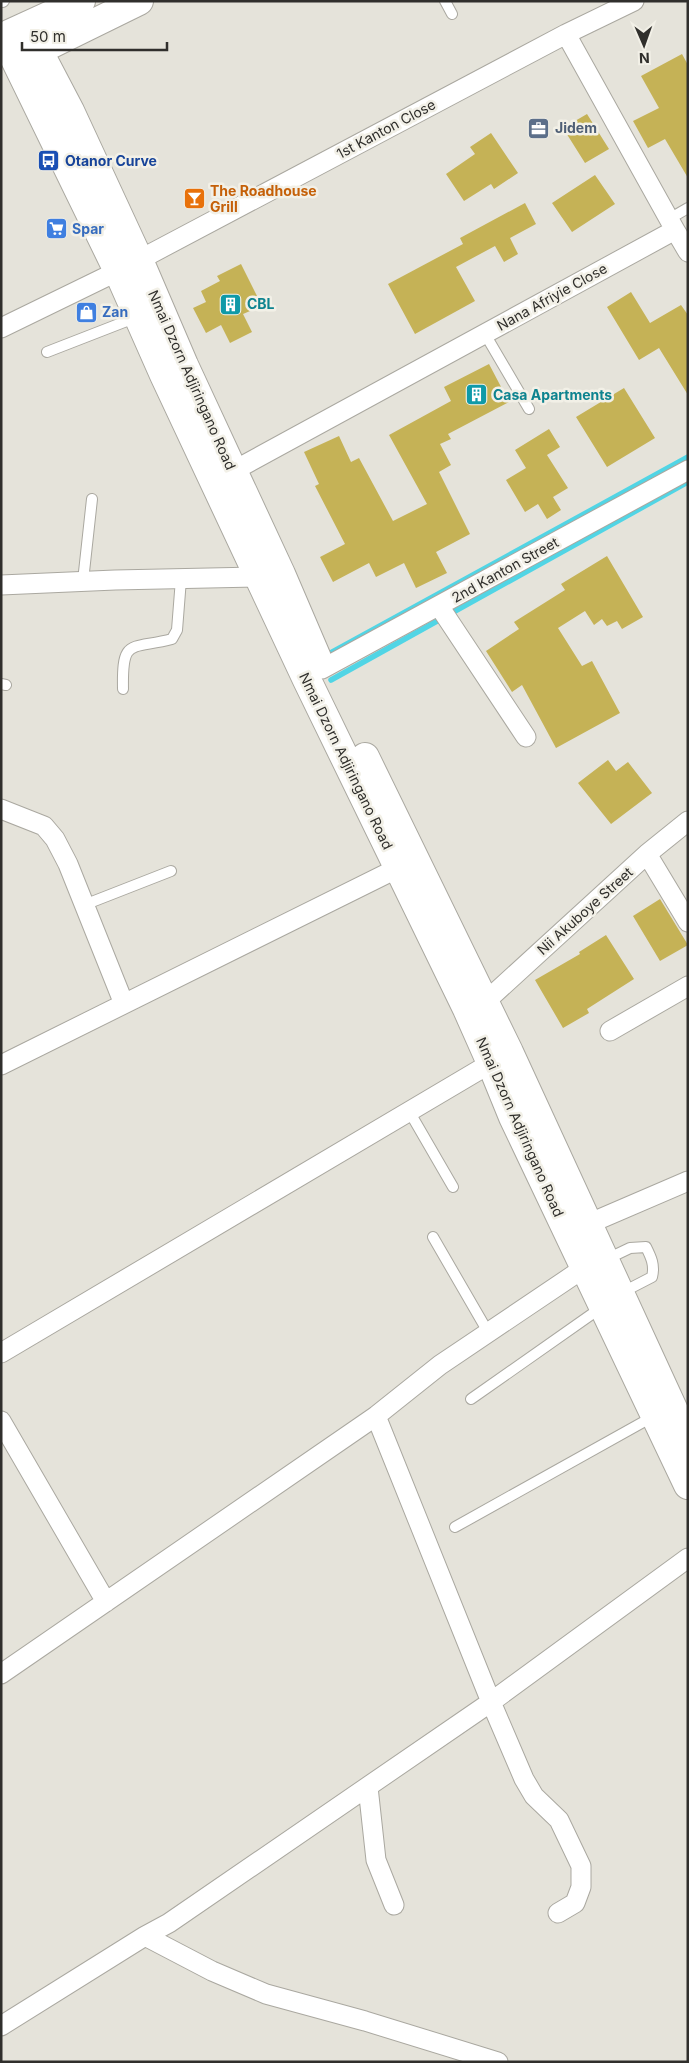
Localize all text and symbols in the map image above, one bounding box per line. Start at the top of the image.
scale bar [22,20,168,52]
north arrow [619,20,669,70]
text: 50 m [30,27,66,46]
text: N [639,50,650,67]
street label: 1st Kanton Close [333,95,438,162]
office icon: Jidem [527,116,551,140]
place label: Jidem [555,119,597,136]
bus stop icon: Otanor Curve [37,149,61,173]
place label: Otanor Curve [65,152,157,169]
place label: The Roadhouse Grill [210,182,317,215]
bar icon: The Roadhouse Grill [182,187,206,211]
supermarket icon: Spar [44,217,68,241]
place label: Spar [72,220,104,237]
street label: Nana Afriyie Close [494,259,610,334]
street label: Nmai Dzorn Adjiringano Road [145,287,240,472]
building icon: CBL [219,292,243,316]
place label: CBL [247,295,275,312]
shop icon: Zan [74,300,98,324]
place label: Zan [102,303,128,320]
building icon: Casa Apartments [465,383,489,407]
place label: Casa Apartments [493,386,612,403]
street label: 2nd Kanton Street [448,533,561,606]
street label: Nmai Dzorn Adjiringano Road [296,670,397,852]
street label: Nii Akuboye Street [533,863,636,958]
street label: Nmai Dzorn Adjiringano Road [473,1034,568,1219]

